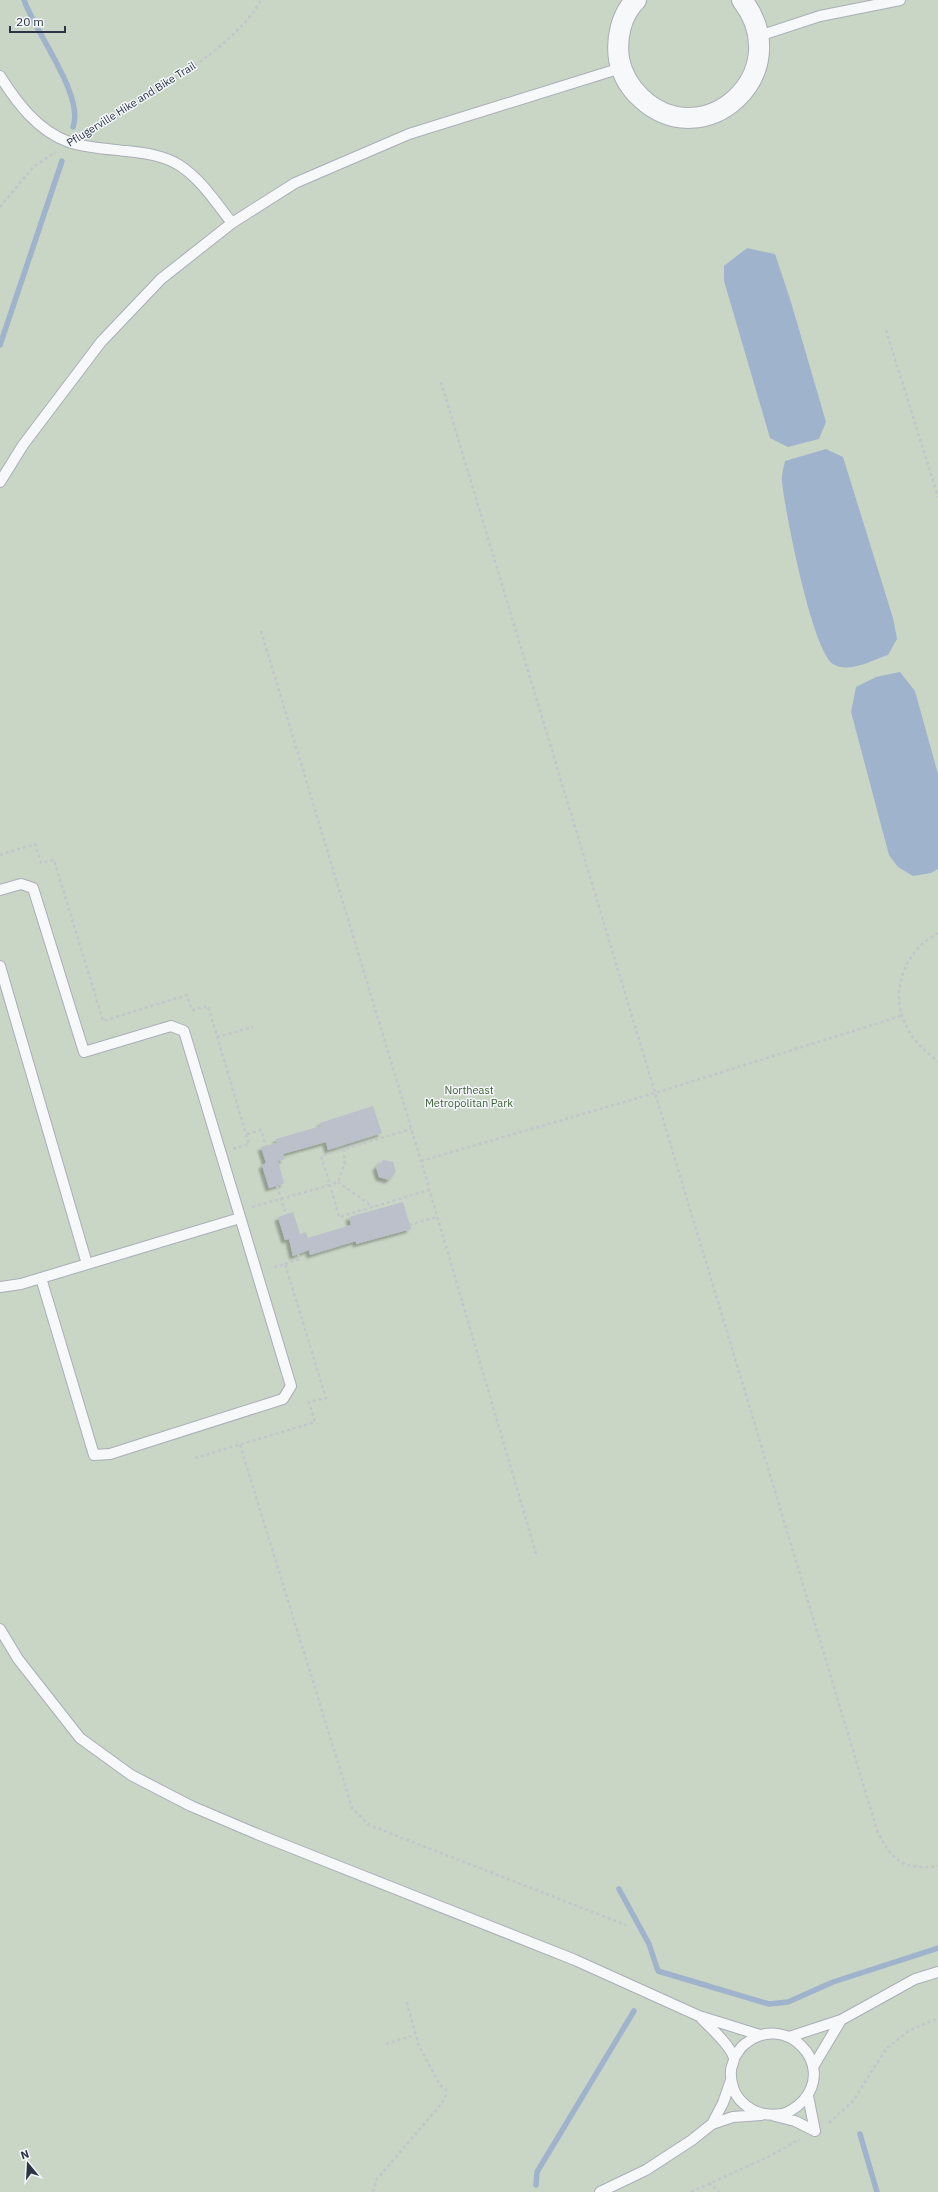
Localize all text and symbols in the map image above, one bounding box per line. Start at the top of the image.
scale bar [10,8,65,34]
text: 20 m [16,14,44,29]
street label: Pflugerville Hike and Bike Trail [64,58,198,150]
park label: Northeast Metropolitan Park [425,1083,513,1110]
north arrow [8,2144,48,2184]
text: N [19,2147,31,2162]

